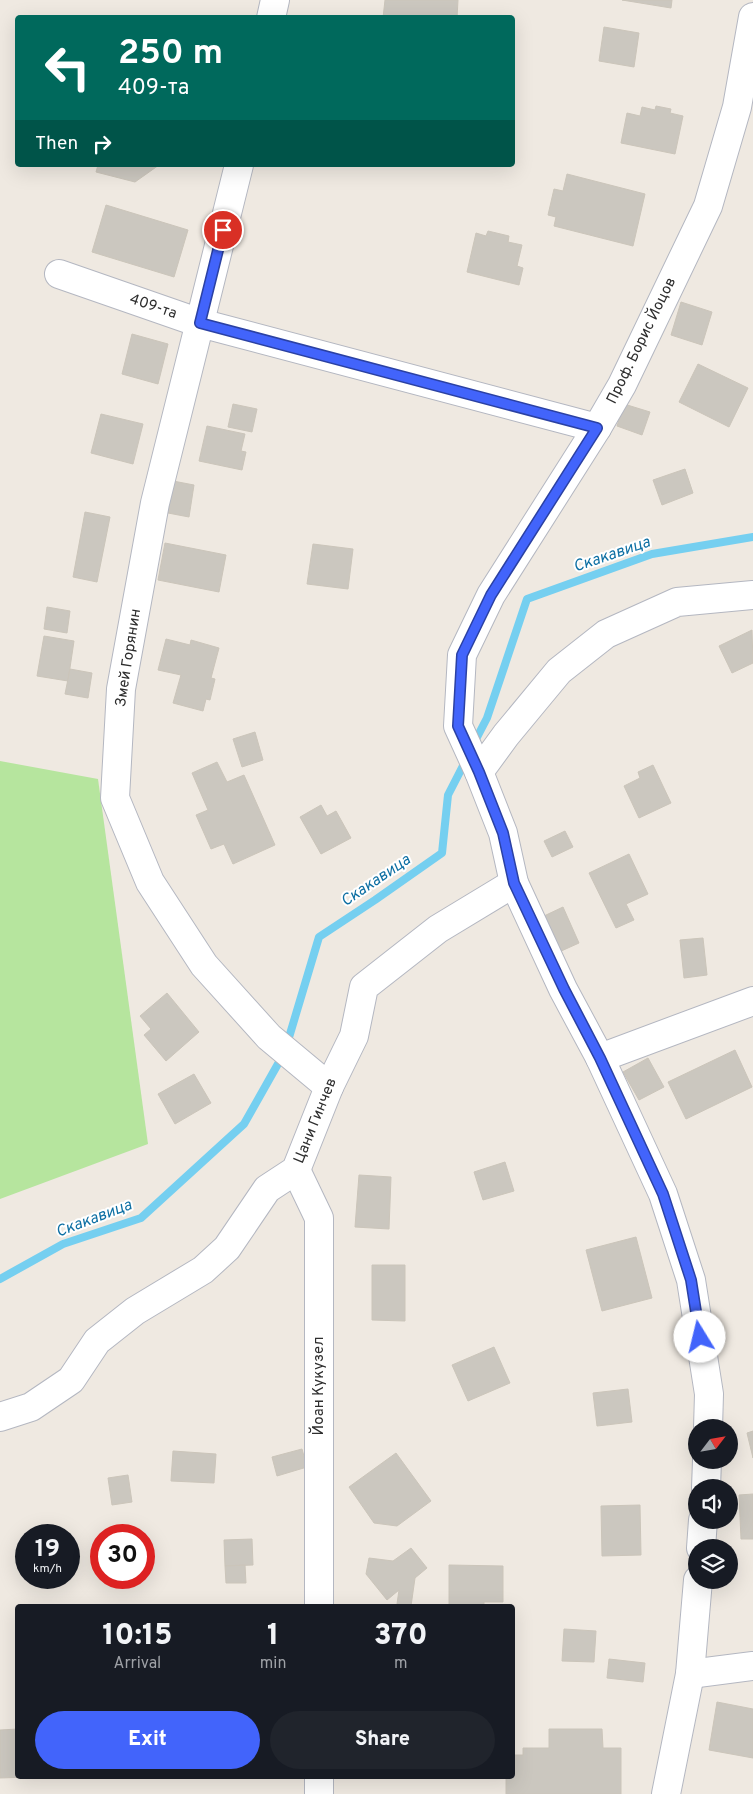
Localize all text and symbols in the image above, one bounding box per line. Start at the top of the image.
text: 250 m [118,32,223,76]
icon: left [35,35,100,100]
text: 409-та [118,75,189,102]
icon: right [88,130,116,158]
text: Then [35,132,78,156]
pin [202,209,244,251]
icon: arrive [209,216,237,244]
street label: Проф. Борис Йоцов [601,274,681,407]
street label: 409-та [127,290,179,324]
water label: Скакавица [571,532,654,577]
street label: Змей Горянин [112,608,146,708]
water label: Скакавица [337,850,415,912]
street label: Цани Гинчев [290,1075,342,1167]
water label: Скакавица [53,1195,136,1243]
position arrow [673,1310,725,1362]
street label: Йоан Кукузел [308,1337,329,1435]
north arrow [688,1419,738,1469]
map controls [688,1419,738,1589]
button: sound [688,1479,738,1529]
speed limit sign: 30 [90,1524,155,1589]
text: 19 [35,1534,60,1566]
button: layers [688,1539,738,1589]
text: km/h [33,1561,62,1577]
text: 10:15 [102,1618,172,1655]
text: 1 [267,1618,279,1655]
text: 370 [374,1618,428,1655]
text: Arrival [114,1654,161,1674]
text: min [260,1654,286,1674]
text: m [394,1654,407,1674]
button: Exit [35,1711,260,1769]
button: Share [270,1711,495,1769]

